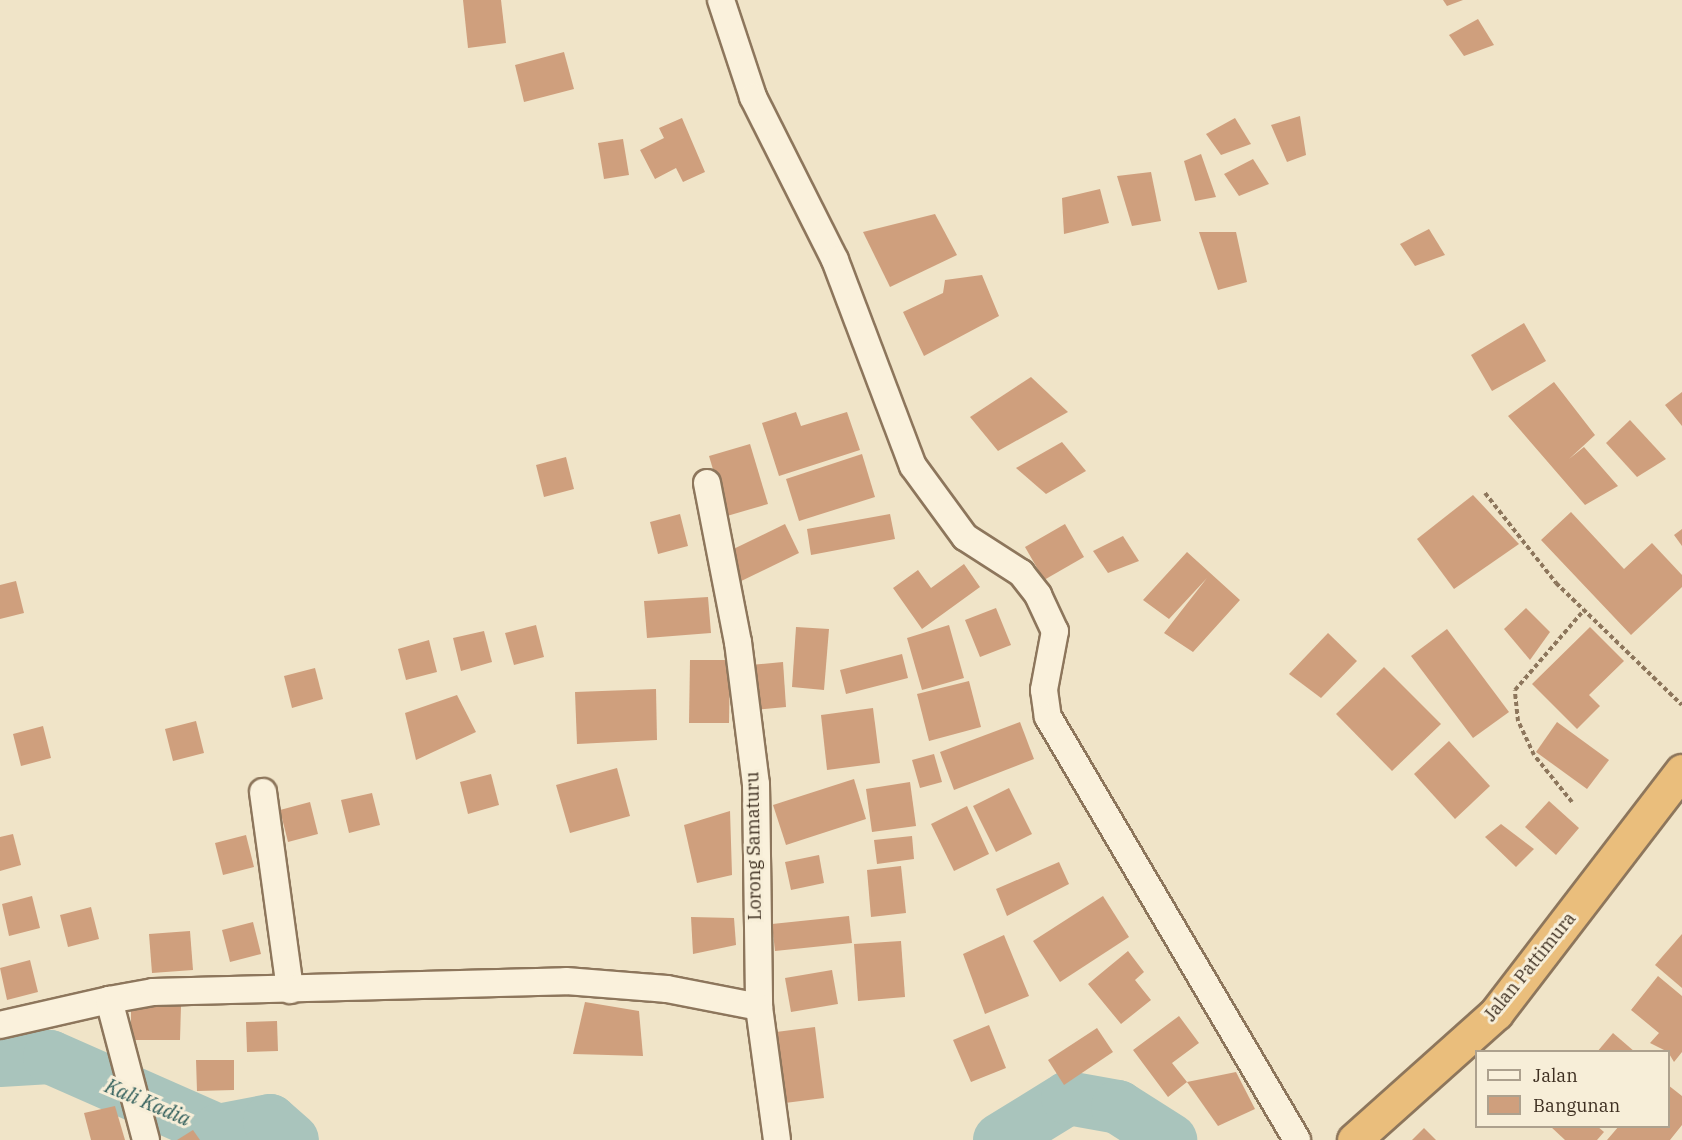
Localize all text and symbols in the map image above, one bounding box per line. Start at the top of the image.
street label: Lorong Samaturu [742,772,766,920]
street label: Jalan Pattimura [1480,908,1580,1026]
legend [1475,1050,1670,1128]
text: Jalan [1533,1064,1578,1087]
water label: Kali Kadia [102,1073,194,1131]
text: Bangunan [1533,1094,1620,1117]

